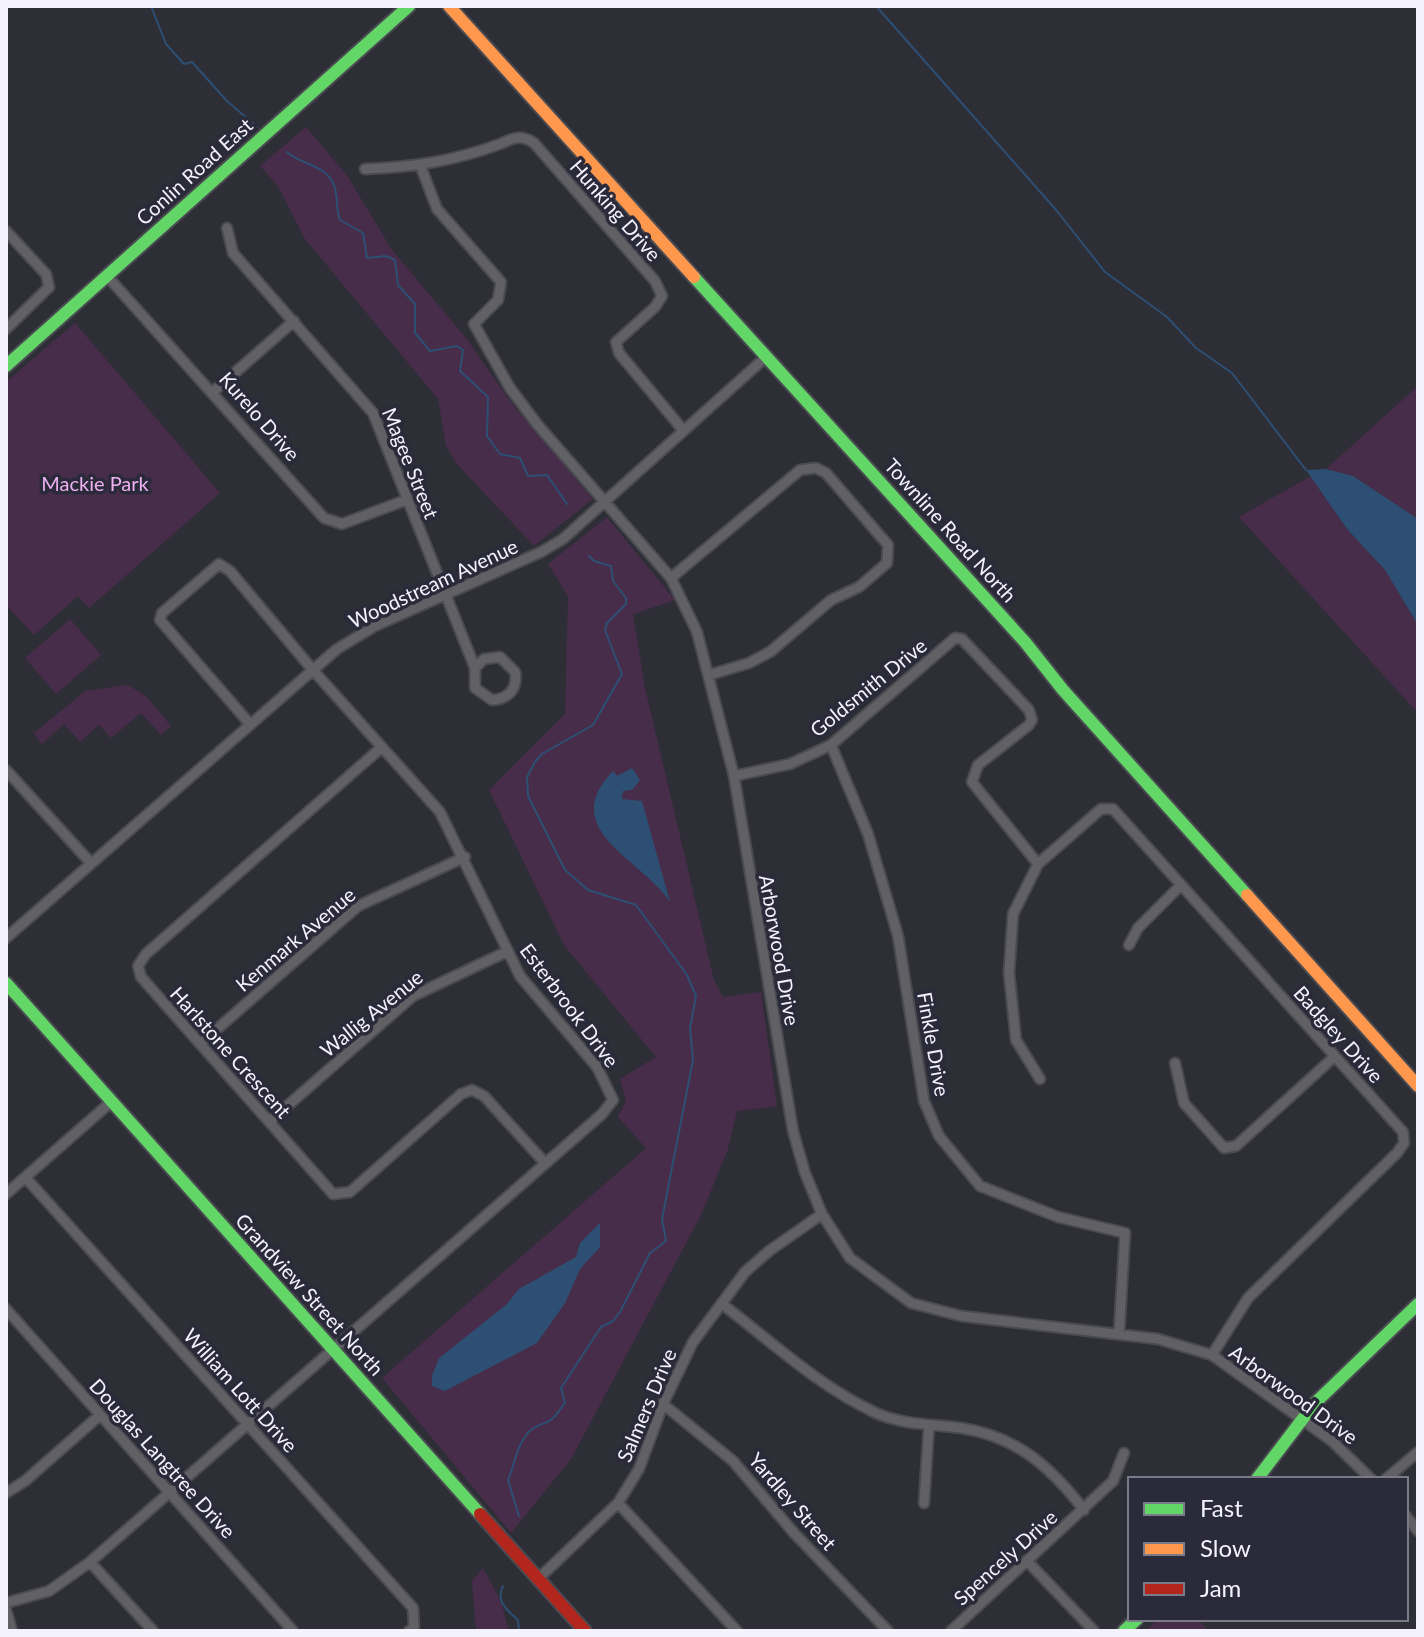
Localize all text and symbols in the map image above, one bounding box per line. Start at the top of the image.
street label: Conlin Road East [131,113,257,229]
street label: Hunking Drive [565,154,667,266]
street label: Kurelo Drive [215,367,305,465]
street label: Magee Street [378,404,444,522]
street label: Townline Road North [880,453,1022,607]
park label: Mackie Park [41,471,150,495]
street label: Woodstream Avenue [345,533,521,633]
street label: Goldsmith Drive [805,633,931,741]
street label: Arborwood Drive [755,873,805,1027]
street label: Kenmark Avenue [230,882,360,996]
street label: Esterbrook Drive [516,938,624,1072]
street label: Wallig Avenue [315,964,427,1062]
street label: Harlstone Crescent [166,981,296,1123]
street label: Badgley Drive [1289,981,1389,1087]
street label: Finkle Drive [913,990,955,1098]
street label: Grandview Street North [231,1208,389,1380]
street label: William Lott Drive [179,1323,303,1457]
street label: Arborwood Drive [1225,1339,1363,1449]
street label: Salmers Drive [611,1345,681,1465]
street label: Douglas Langtree Drive [85,1373,241,1543]
street label: Yardley Street [744,1447,842,1555]
legend [1128,1477,1408,1621]
text: Fast [1200,1493,1243,1522]
street label: Spencely Drive [948,1504,1062,1610]
text: Slow [1200,1533,1251,1562]
text: Jam [1200,1573,1241,1602]

